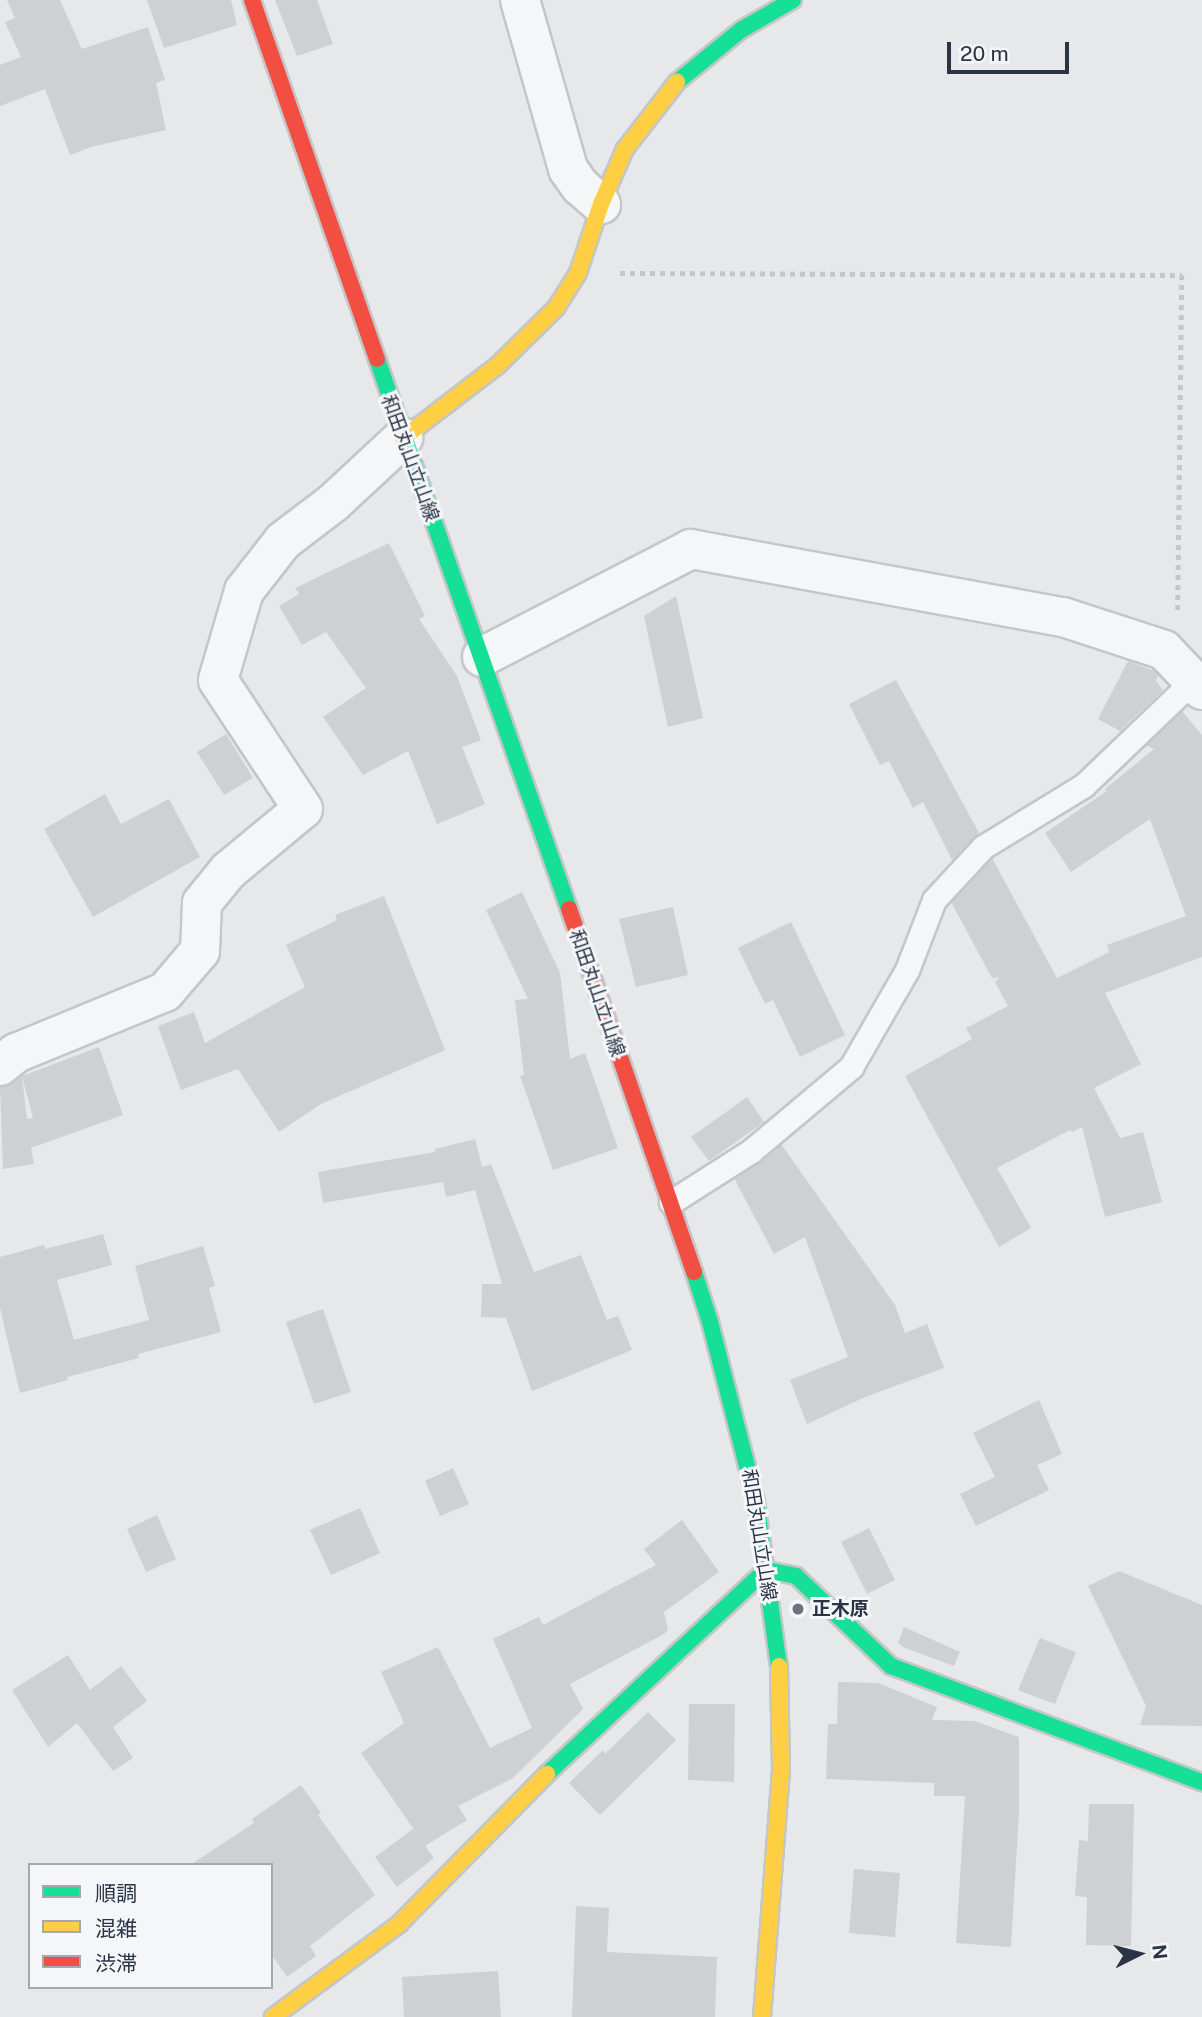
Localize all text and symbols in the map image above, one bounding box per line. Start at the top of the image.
scale bar [950,28,1072,72]
text: 20 m [960,41,1009,66]
street label: 和田丸山立山線 [377,392,443,524]
street label: 和田丸山立山線 [565,926,629,1060]
street label: 和田丸山立山線 [737,1468,781,1602]
place label: 正木原 [812,1598,869,1620]
marker: 正木原 [790,1601,806,1617]
legend [28,1863,273,1989]
text: 順調 [95,1881,137,1906]
text: 混雑 [95,1916,137,1941]
north arrow [1104,1919,1174,1989]
text: N [1148,1943,1172,1960]
text: 渋滞 [95,1951,137,1976]

